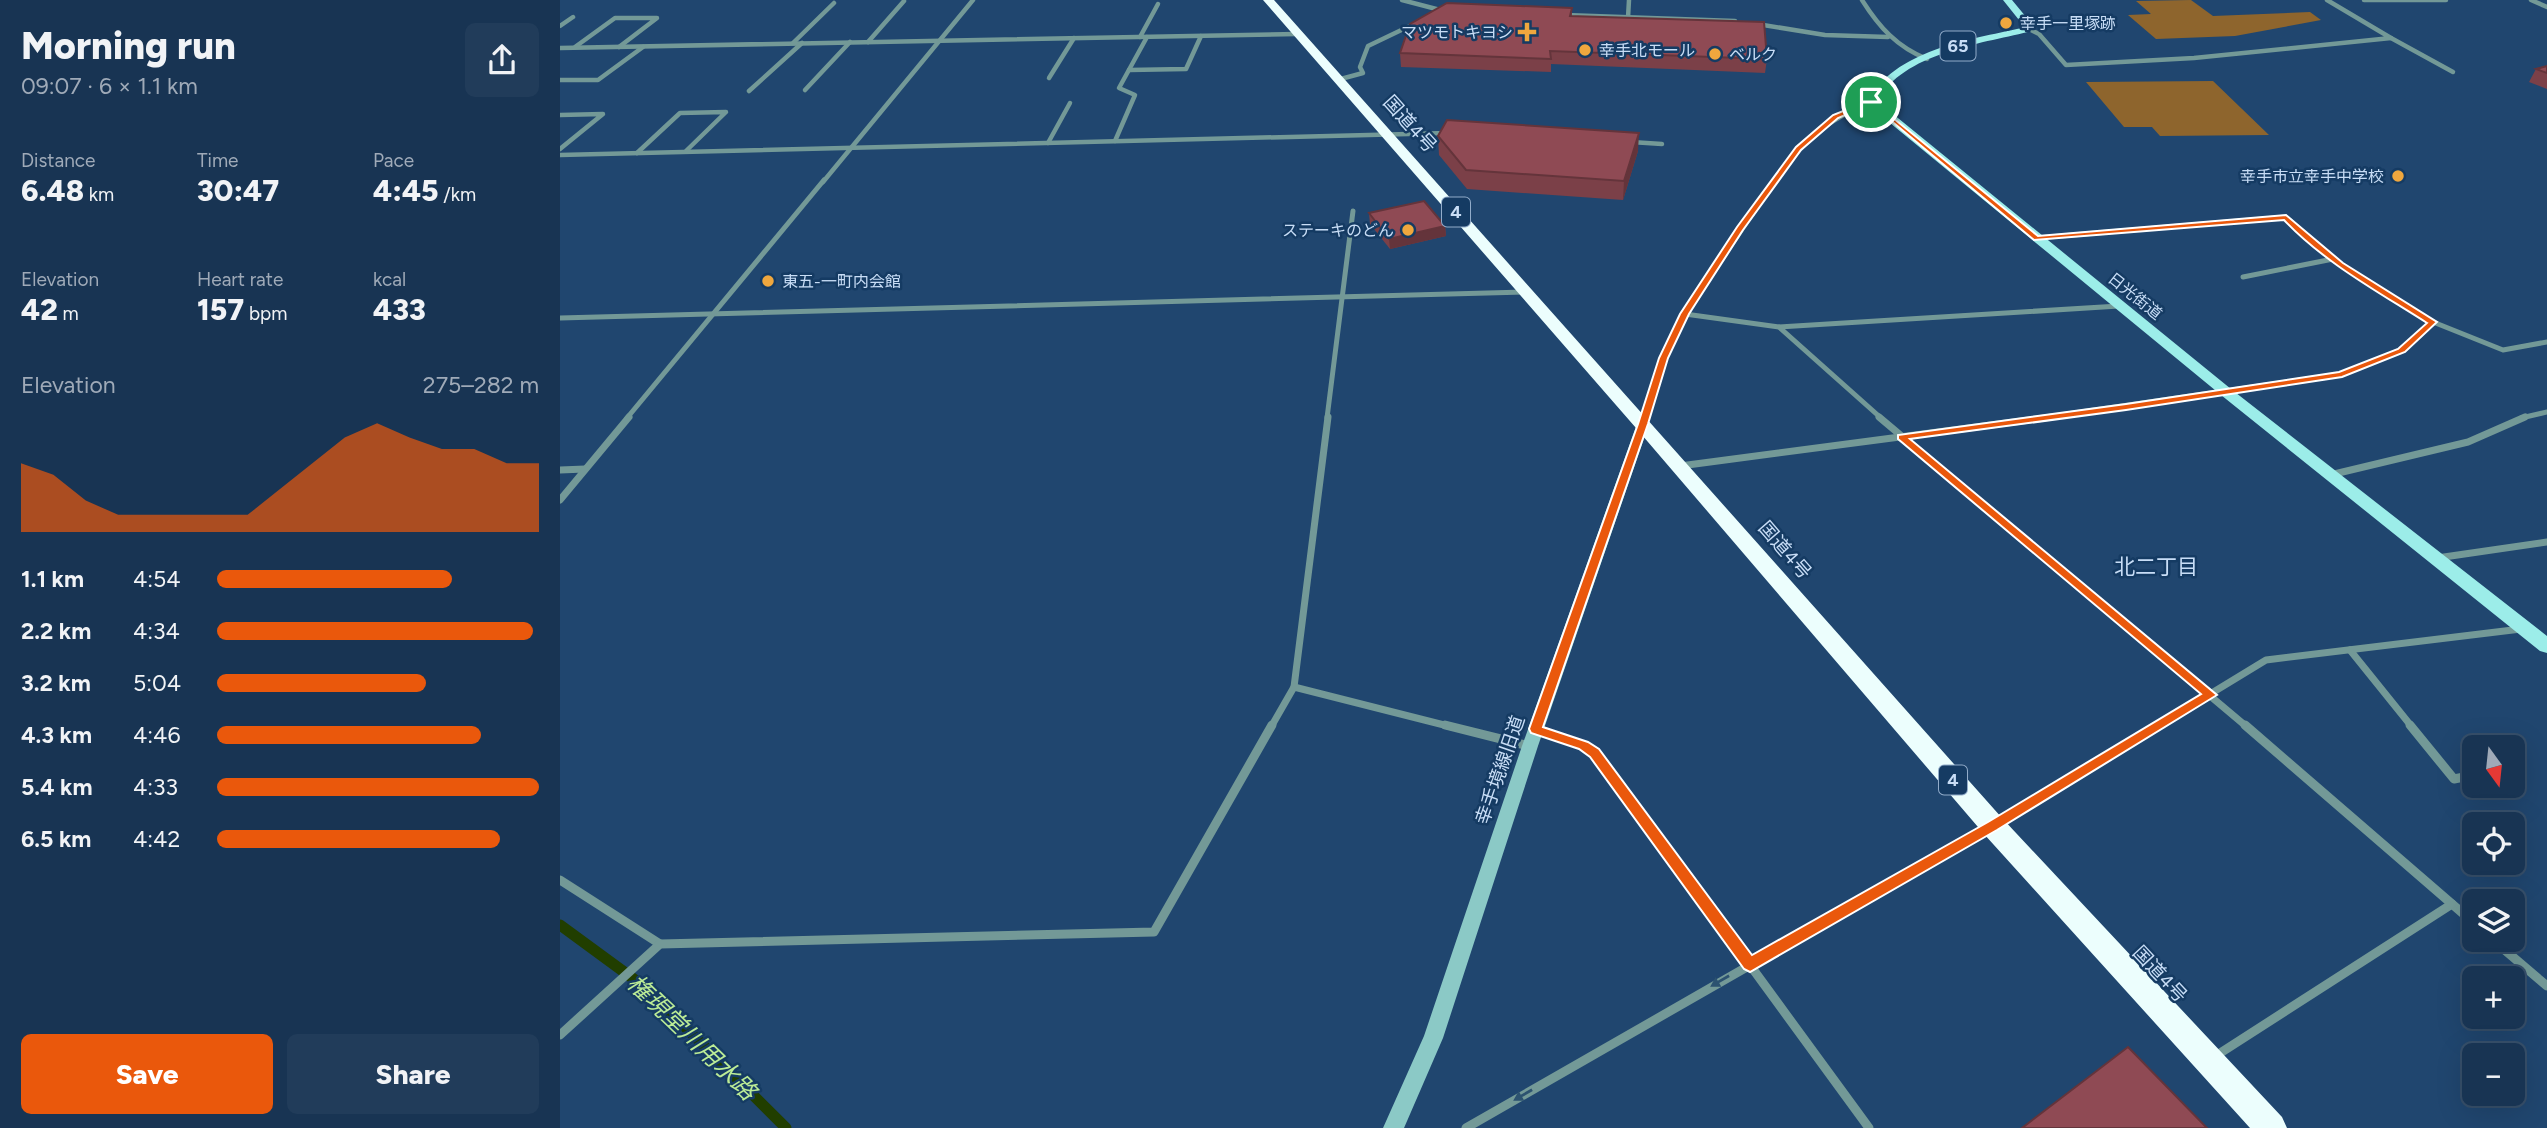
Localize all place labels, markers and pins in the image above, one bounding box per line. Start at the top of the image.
place label: 幸手一里塚跡 [2020,14,2116,33]
marker: 幸手一里塚跡 [1998,15,2014,31]
place label: マツモトキヨシ [1401,23,1513,42]
marker: マツモトキヨシ [1519,24,1535,40]
place label: 幸手北モール [1599,41,1695,60]
marker: 幸手北モール [1577,42,1593,58]
place label: ベルク [1729,45,1777,64]
marker: ベルク [1707,46,1723,62]
pin [1841,72,1901,132]
place label: 幸手市立幸手中学校 [2240,167,2384,186]
marker: 幸手市立幸手中学校 [2390,168,2406,184]
place label: ステーキのどん [1282,221,1394,240]
marker: ステーキのどん [1400,222,1416,238]
place label: 東五-一町内会館 [782,272,901,291]
marker: 東五-一町内会館 [760,273,776,289]

